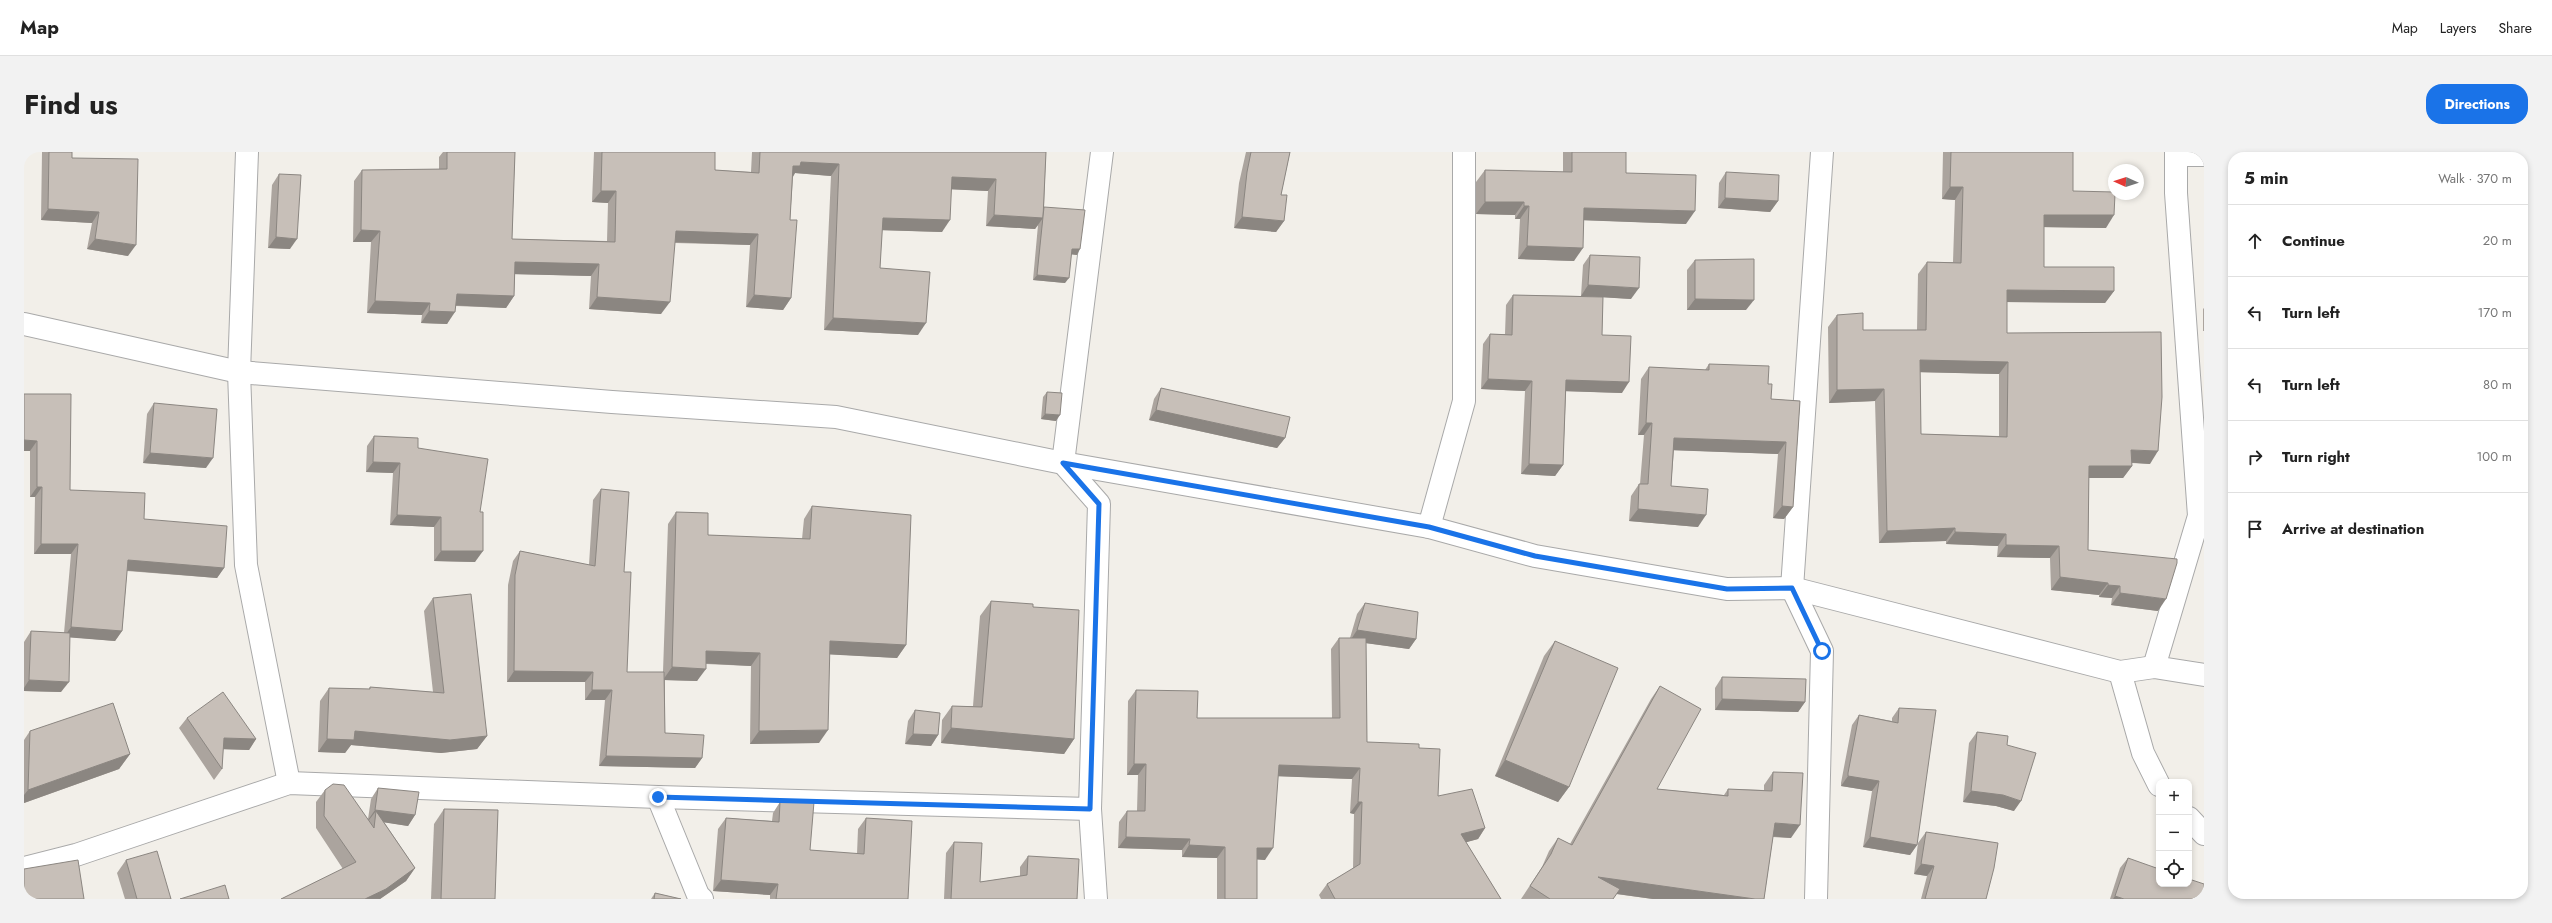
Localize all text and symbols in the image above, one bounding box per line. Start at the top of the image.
text: Map [20,14,59,41]
text: Map [2392,18,2418,38]
text: Layers [2440,18,2476,38]
text: Share [2498,18,2532,38]
text: Find us [24,84,118,125]
button: Directions [2426,84,2528,124]
north arrow [2108,164,2144,200]
text: 5 min [2244,166,2288,190]
text: Walk · 370 m [2438,169,2512,188]
icon: ahead [2244,230,2266,252]
text: Continue [2282,230,2345,252]
text: 20 m [2483,231,2512,250]
icon: left [2244,302,2266,324]
text: Turn left [2282,302,2340,324]
text: 170 m [2477,303,2512,322]
icon: left [2244,374,2266,396]
text: Turn left [2282,374,2340,396]
text: 80 m [2483,375,2512,394]
icon: right [2244,446,2266,468]
text: Turn right [2282,446,2350,468]
text: 100 m [2477,447,2512,466]
icon: arrive [2244,518,2266,540]
text: Arrive at destination [2282,518,2424,540]
route start [1813,642,1831,660]
map controls [2156,779,2192,887]
button: + [2156,779,2192,815]
route end [649,788,667,806]
button: − [2156,815,2192,851]
button: locate [2156,851,2192,887]

